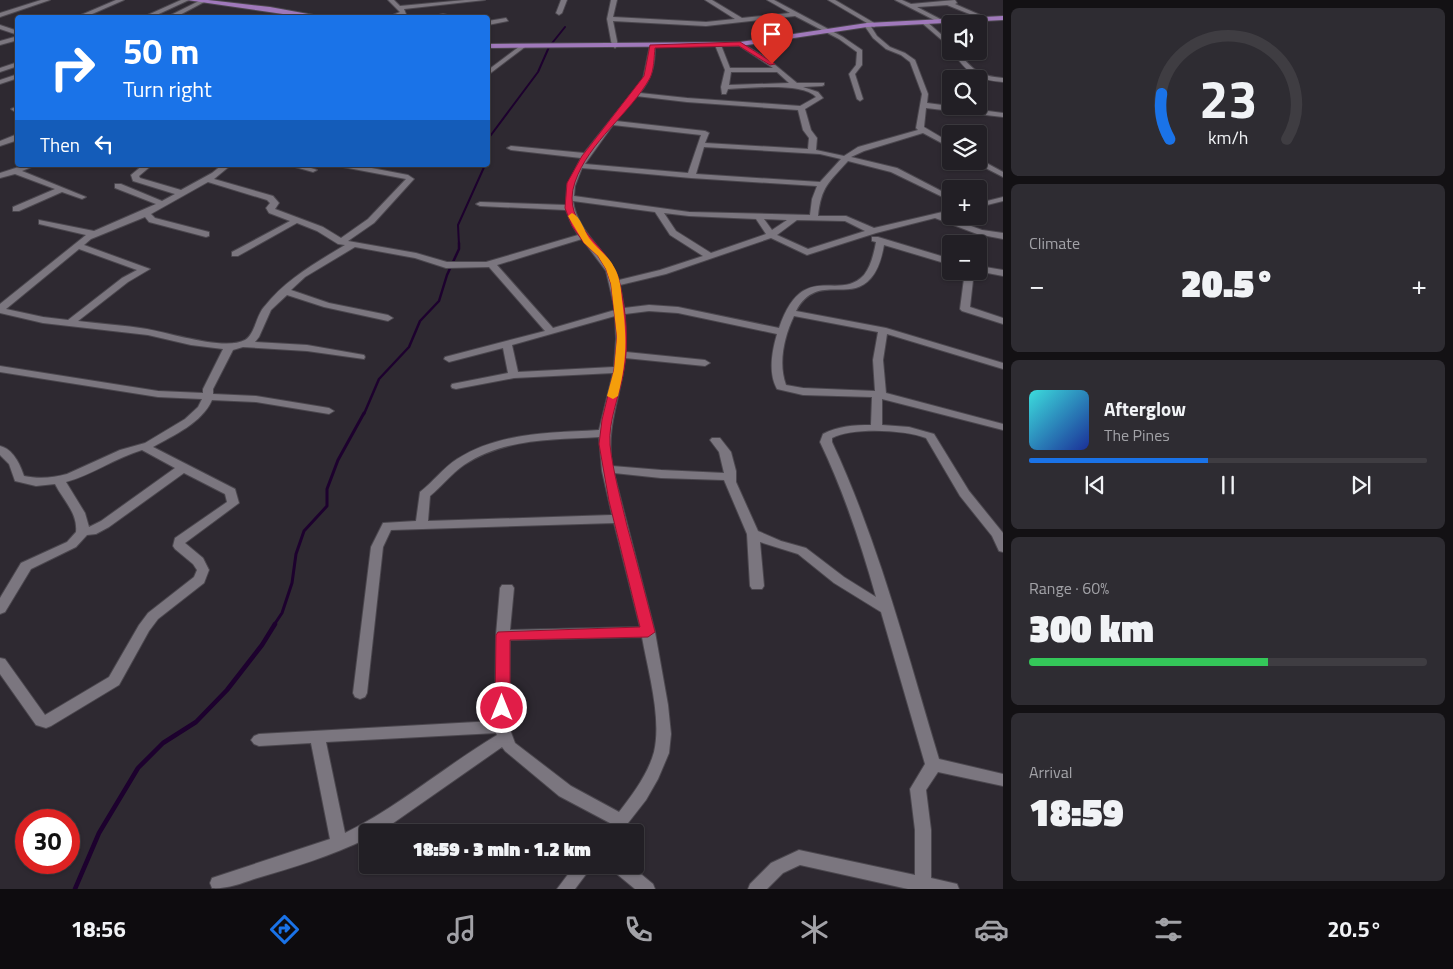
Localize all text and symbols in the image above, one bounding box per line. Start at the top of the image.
pin [751,13,793,64]
map controls [942,15,987,280]
button: sound [942,15,987,60]
icon: arrive [758,20,786,48]
text: 50 m [123,24,199,78]
icon: right [40,35,105,100]
text: 23 [1199,59,1257,138]
button: search [942,70,987,115]
text: Turn right [123,72,212,106]
text: km/h [1208,124,1248,151]
button: layers [942,125,987,170]
text: Then [40,130,80,159]
icon: left [90,130,118,158]
button: + [942,180,987,225]
text: Climate [1029,231,1080,255]
button: − [942,235,987,280]
text: 20.5° [1181,254,1275,312]
text: − [1029,263,1045,306]
text: + [1411,263,1427,306]
text: Afterglow [1104,394,1186,423]
text: The Pines [1104,423,1170,447]
icon: previous [1081,471,1109,499]
icon: pause [1214,471,1242,499]
icon: next [1347,471,1375,499]
text: Range · 60% [1029,576,1109,600]
text: 300 km [1029,599,1154,657]
position arrow [475,681,527,733]
text: Arrival [1029,760,1072,784]
text: 18:59 [1029,783,1124,841]
speed limit sign: 30 [15,809,80,874]
text: 18:59 · 3 min · 1.2 km [412,834,591,863]
text: 18:56 [71,912,126,946]
icon: directions [267,912,302,947]
icon: music [444,912,479,947]
icon: phone [621,912,656,947]
icon: climate [797,912,832,947]
icon: car [974,912,1009,947]
icon: filters [1151,912,1186,947]
text: 20.5° [1327,912,1382,946]

